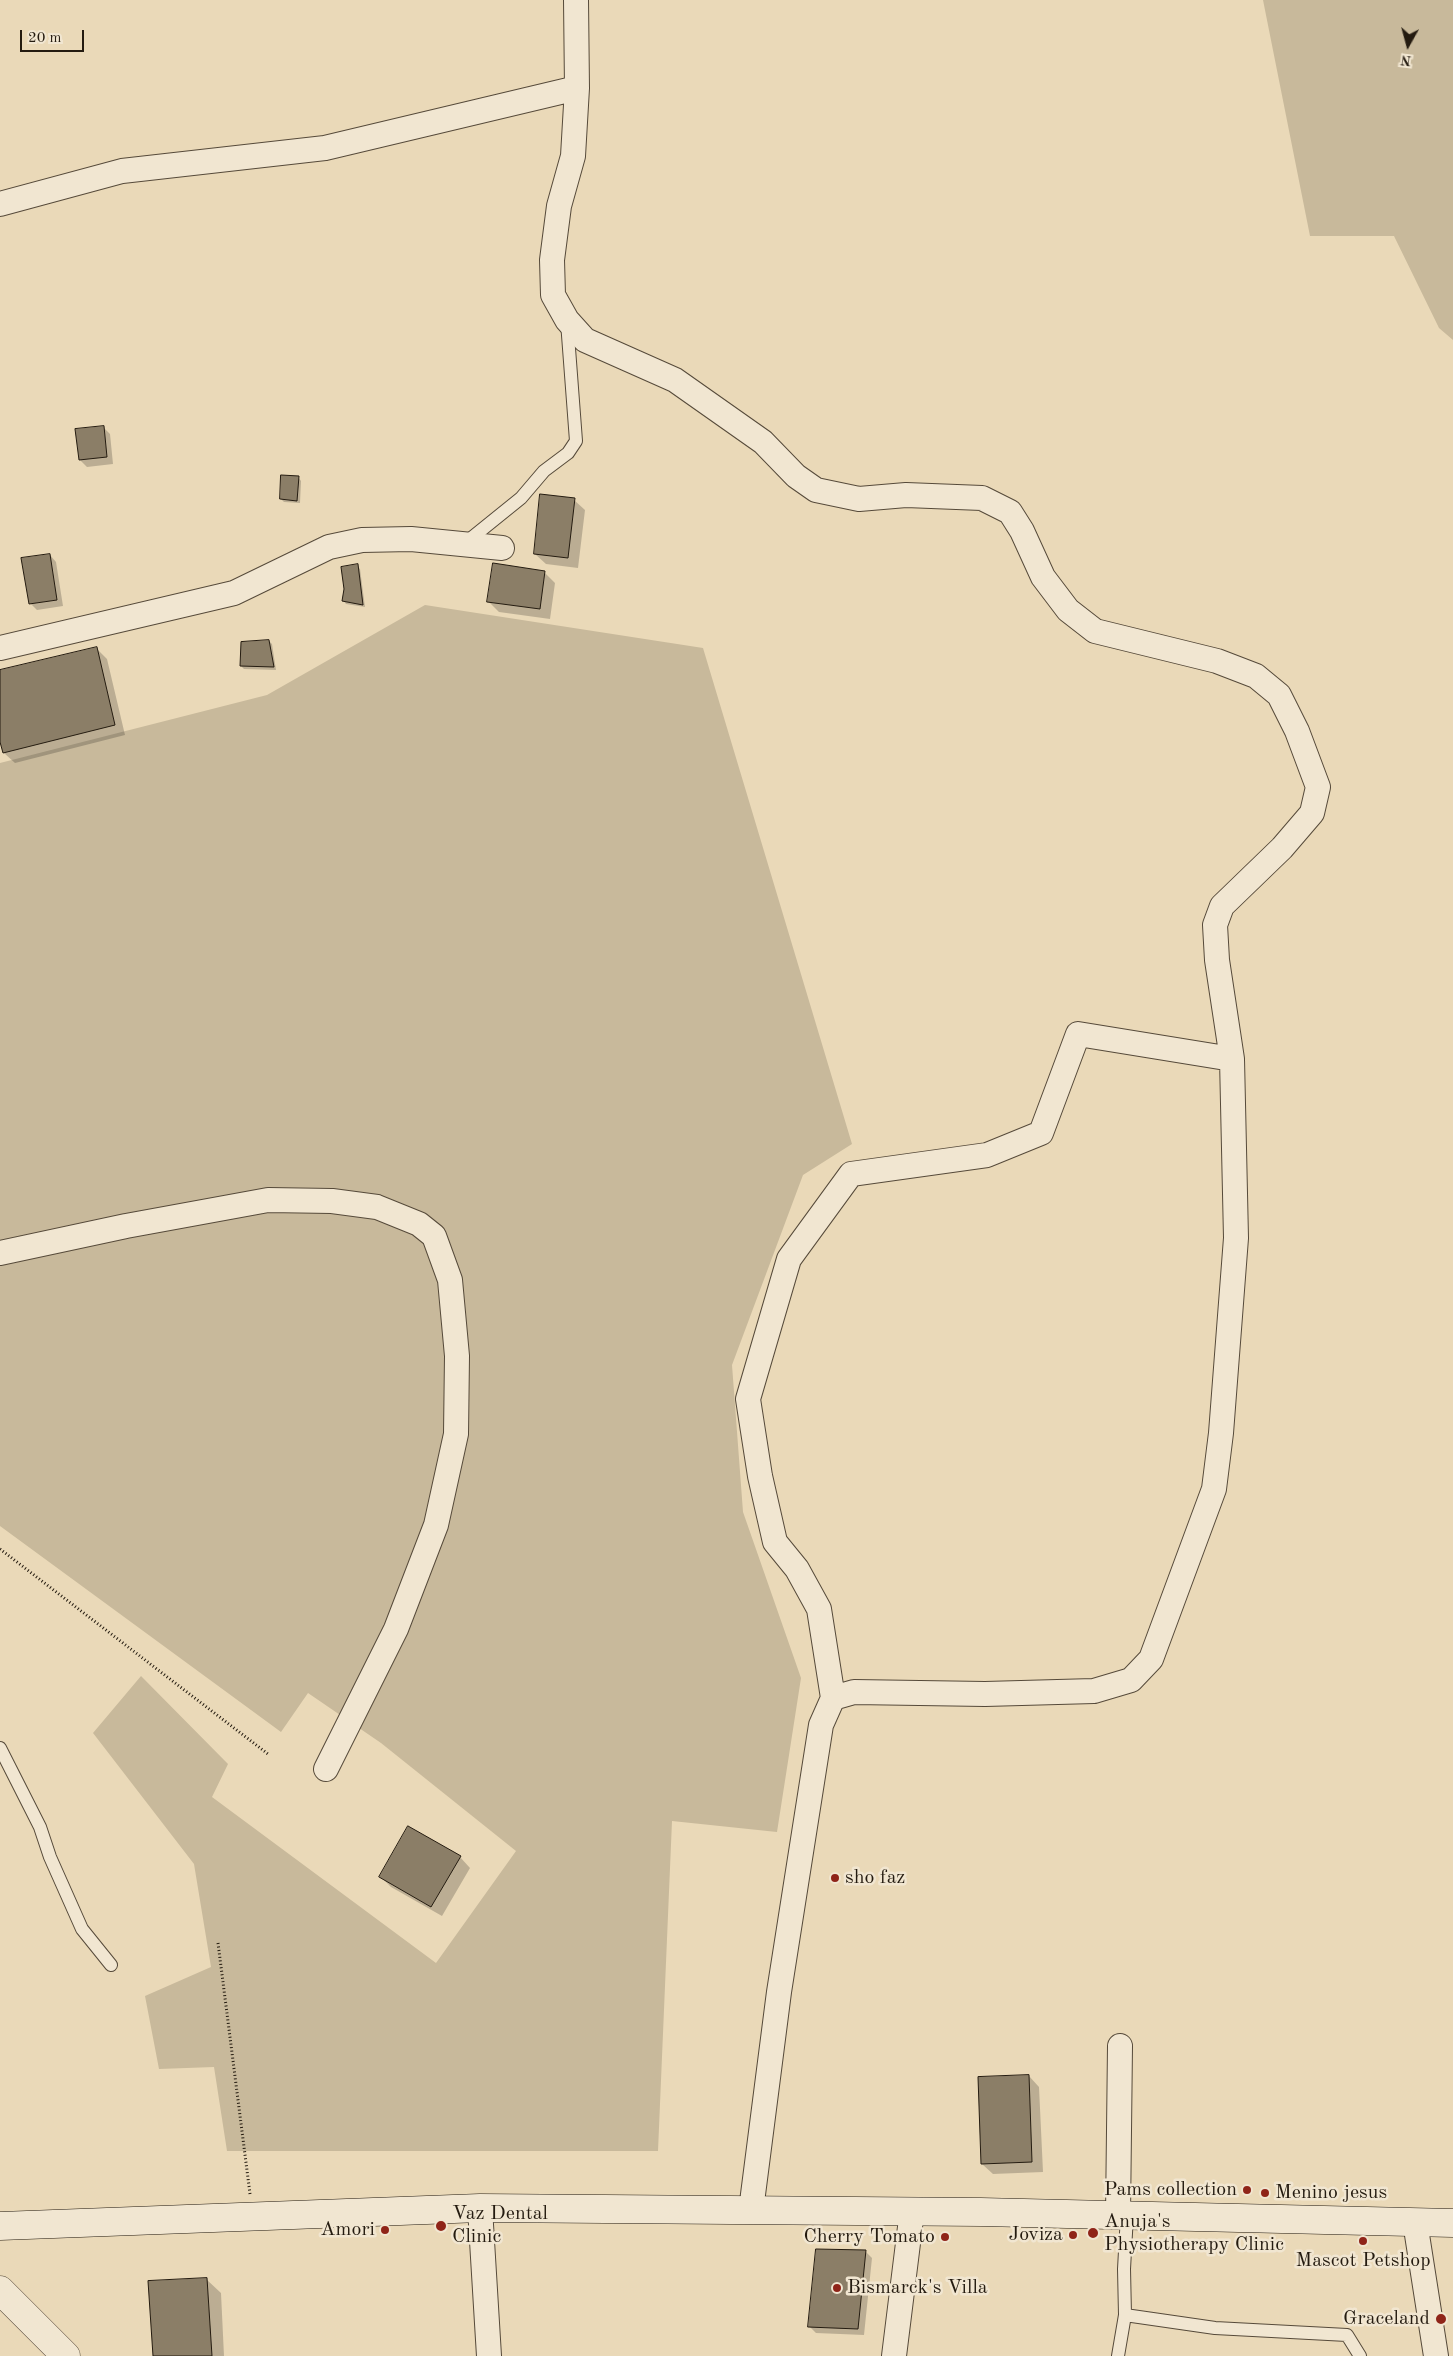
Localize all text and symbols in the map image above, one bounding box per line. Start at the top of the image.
scale bar [22,20,86,52]
north arrow [1383,20,1433,70]
text: 20 m [28,31,62,46]
text: N [1400,52,1412,67]
place label: sho faz [845,1866,905,1890]
marker: sho faz [829,1872,841,1884]
place label: Pams collection [1104,2178,1237,2202]
place label: Menino jesus [1275,2181,1387,2205]
marker: Pams collection [1241,2184,1253,2196]
marker: Menino jesus [1259,2187,1271,2199]
place label: Vaz Dental Clinic [452,2202,548,2249]
place label: Anuja's Physiotherapy Clinic [1104,2210,1284,2257]
place label: Amori [320,2218,375,2242]
marker: Vaz Dental Clinic [434,2219,448,2233]
place label: Joviza [1008,2223,1063,2247]
marker: Amori [379,2224,391,2236]
place label: Cherry Tomato [803,2225,935,2249]
marker: Anuja's Physiotherapy Clinic [1086,2226,1100,2240]
marker: Joviza [1067,2229,1079,2241]
marker: Cherry Tomato [939,2231,951,2243]
marker: Mascot Petshop [1357,2235,1369,2247]
place label: Mascot Petshop [1295,2249,1431,2273]
place label: Bismarck's Villa [847,2276,988,2300]
marker: Bismarck's Villa [831,2282,843,2294]
place label: Graceland [1343,2307,1430,2331]
marker: Graceland [1434,2312,1448,2326]

